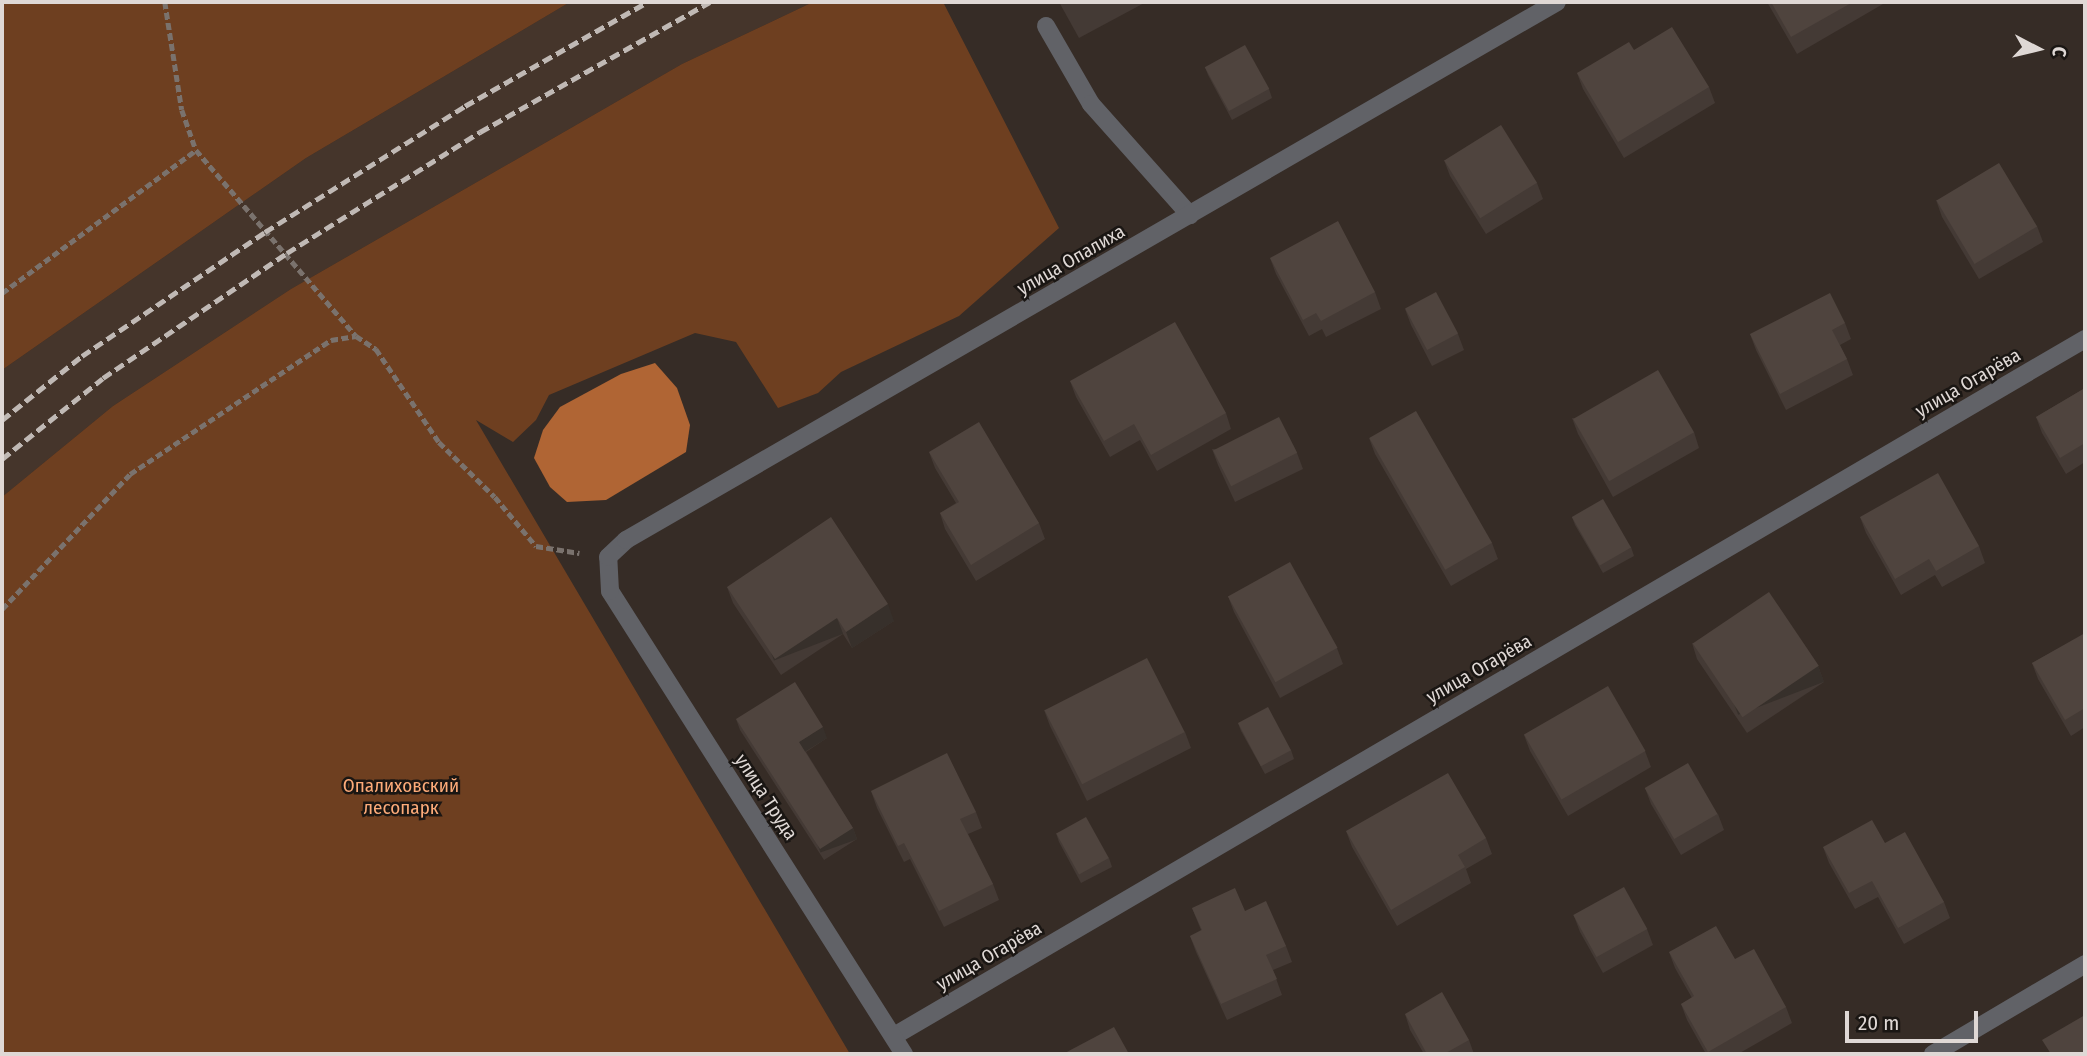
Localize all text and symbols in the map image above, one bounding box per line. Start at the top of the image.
north arrow [2003,14,2073,84]
text: С [2047,45,2071,58]
street label: улица Опалиха [1013,220,1129,300]
street label: улица Огарёва [1911,344,2025,422]
street label: улица Огарёва [1422,630,1536,708]
street label: улица Труда [730,750,802,844]
park label: Опалиховский лесопарк [343,775,459,819]
street label: улица Огарёва [932,917,1046,995]
scale bar [1849,996,1982,1040]
text: 20 m [1858,1010,1899,1036]

